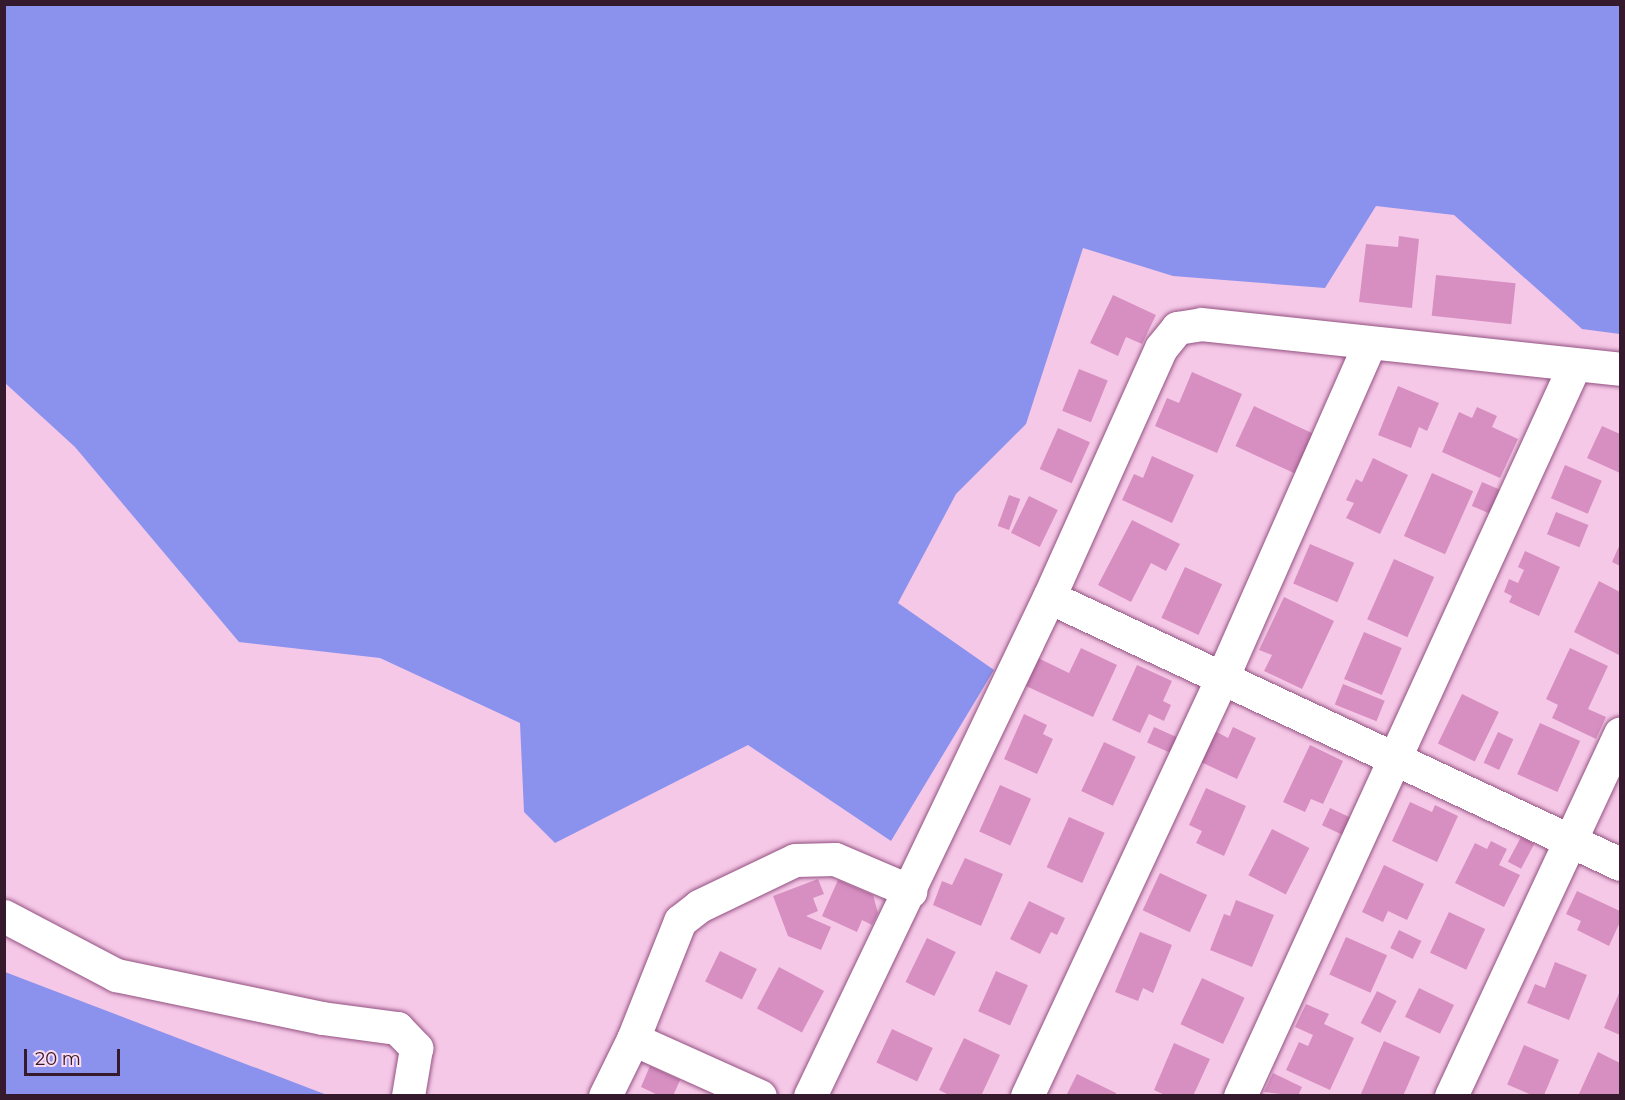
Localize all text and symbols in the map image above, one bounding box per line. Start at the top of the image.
scale bar [27,1037,123,1075]
text: 20 m [35,1048,81,1070]

